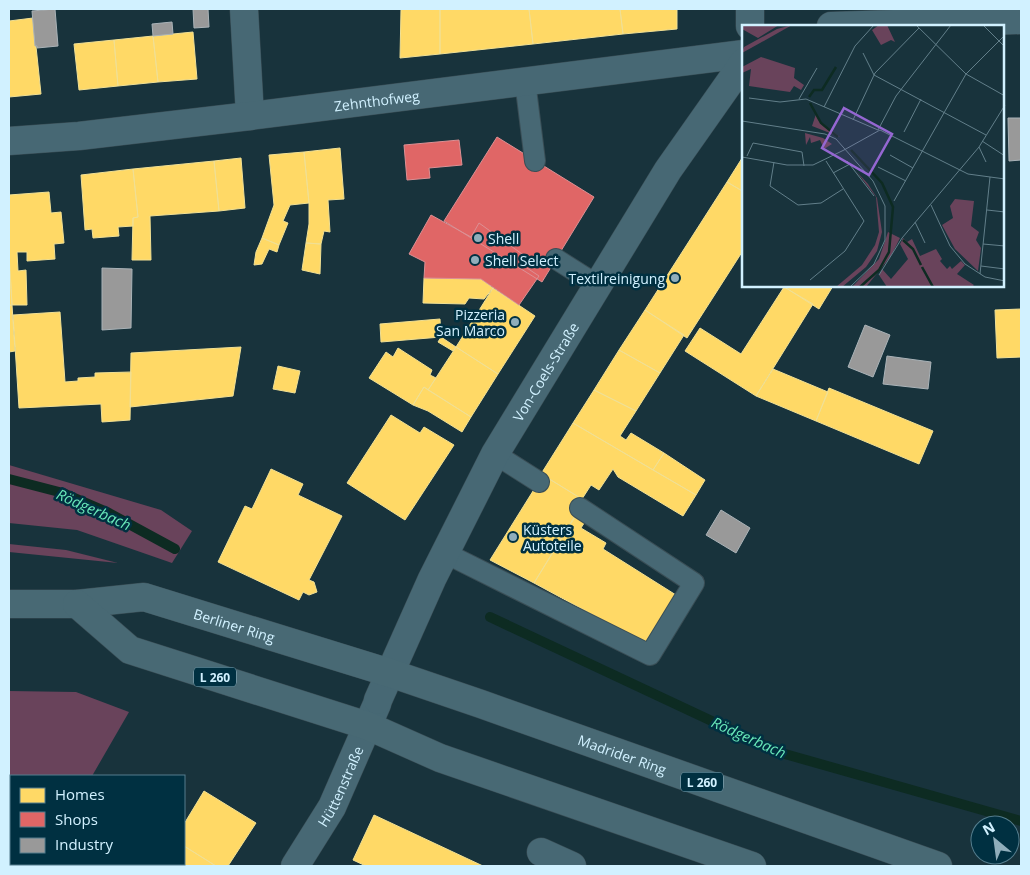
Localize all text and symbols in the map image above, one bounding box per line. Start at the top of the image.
inset map [742,25,1005,288]
street label: Zehnthofweg [333,85,421,115]
place label: Shell [488,229,519,248]
marker: Shell [472,232,484,244]
place label: Shell Select [485,251,558,270]
marker: Shell Select [469,254,481,266]
place label: Textilreinigung [568,269,665,288]
marker: Textilreinigung [669,272,681,284]
place label: Pizzeria San Marco [436,305,505,340]
marker: Pizzeria San Marco [509,316,521,328]
street label: Von-Coels-Straße [508,318,583,425]
water label: Rödgerbach [54,484,134,534]
place label: Küsters Autoteile [523,520,582,555]
marker: Küsters Autoteile [507,531,519,543]
street label: Berliner Ring [191,603,278,647]
road number: L 260 [194,668,236,686]
water label: Rödgerbach [709,712,789,762]
street label: Madrider Ring [576,730,670,779]
street label: Hüttenstraße [313,743,367,830]
road number: L 260 [681,772,723,792]
legend [10,775,185,865]
text: Homes [55,784,105,804]
text: Shops [55,809,98,829]
north arrow [970,815,1020,865]
text: N [979,817,998,839]
text: Industry [55,834,113,854]

